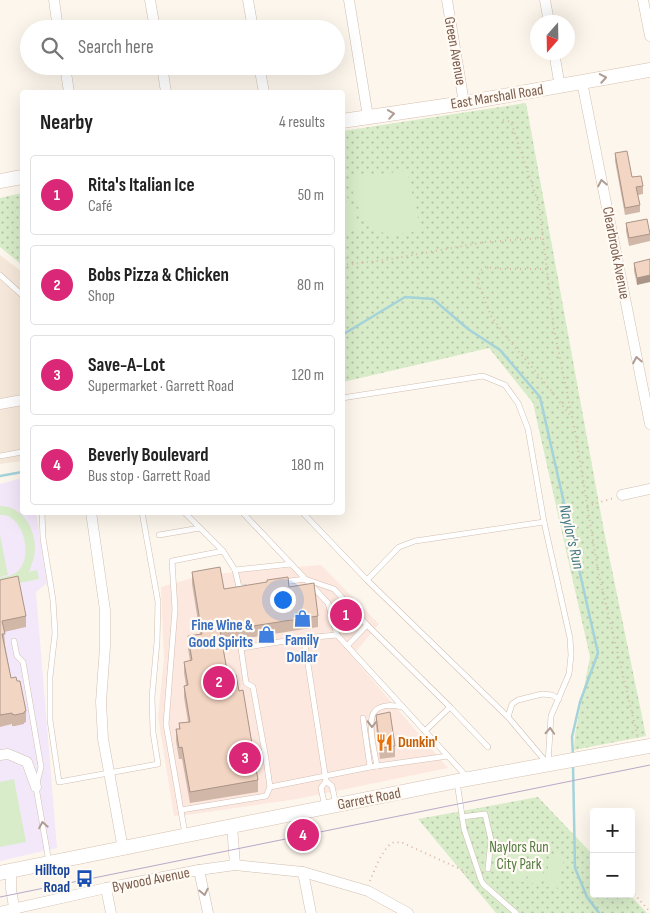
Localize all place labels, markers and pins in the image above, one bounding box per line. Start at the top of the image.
pin: 1 [330,596,362,634]
shop icon: Family Dollar [292,609,312,629]
place label: Fine Wine & Good Spirits [188,616,253,652]
shop icon: Fine Wine & Good Spirits [257,624,277,644]
place label: Family Dollar [285,631,320,667]
pin: 2 [203,663,235,701]
restaurant icon: Dunkin' [374,732,394,752]
place label: Dunkin' [398,733,438,752]
pin: 3 [229,739,261,777]
pin: 4 [287,816,319,854]
place label: Hilltop Road [35,861,70,897]
bus stop icon: Hilltop Road [74,869,94,889]

